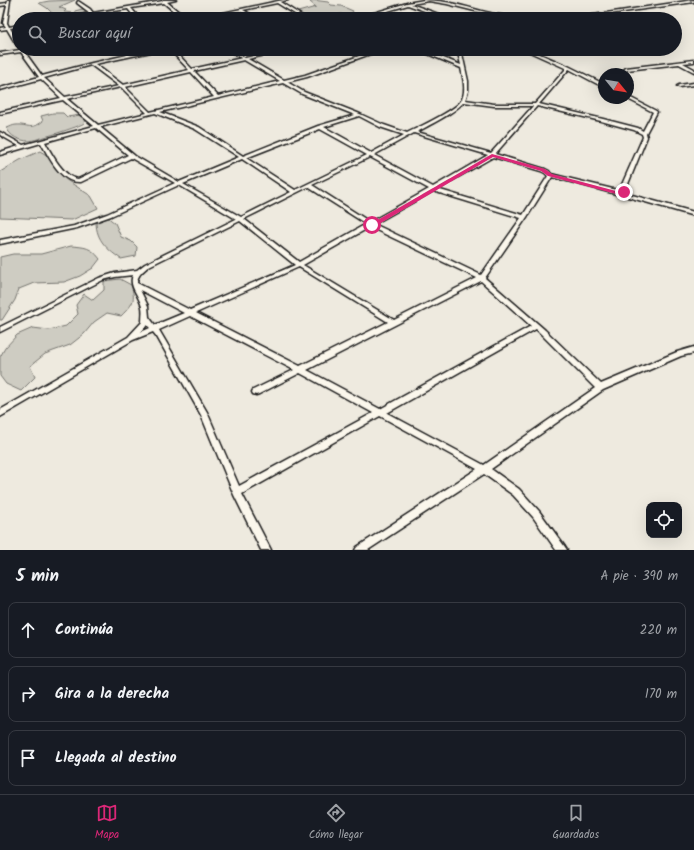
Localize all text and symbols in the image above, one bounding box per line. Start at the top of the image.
search box [12,12,682,56]
text: Buscar aquí [58,22,131,46]
icon: search [26,23,48,45]
north arrow [598,68,634,104]
route end [615,183,633,201]
route start [363,216,381,234]
map controls [646,502,682,538]
button: locate [646,502,682,538]
text: 5 min [16,563,59,590]
text: A pie · 390 m [600,566,678,587]
text: Continúa [55,618,113,642]
icon: ahead [17,619,39,641]
text: 220 m [640,620,677,641]
text: Gira a la derecha [55,682,169,706]
icon: right [17,683,39,705]
text: 170 m [645,684,677,705]
text: Llegada al destino [55,746,177,770]
icon: arrive [17,747,39,769]
tab: Mapa [95,802,119,844]
tab: Cómo llegar [309,802,363,844]
tab: Guardados [553,802,599,844]

